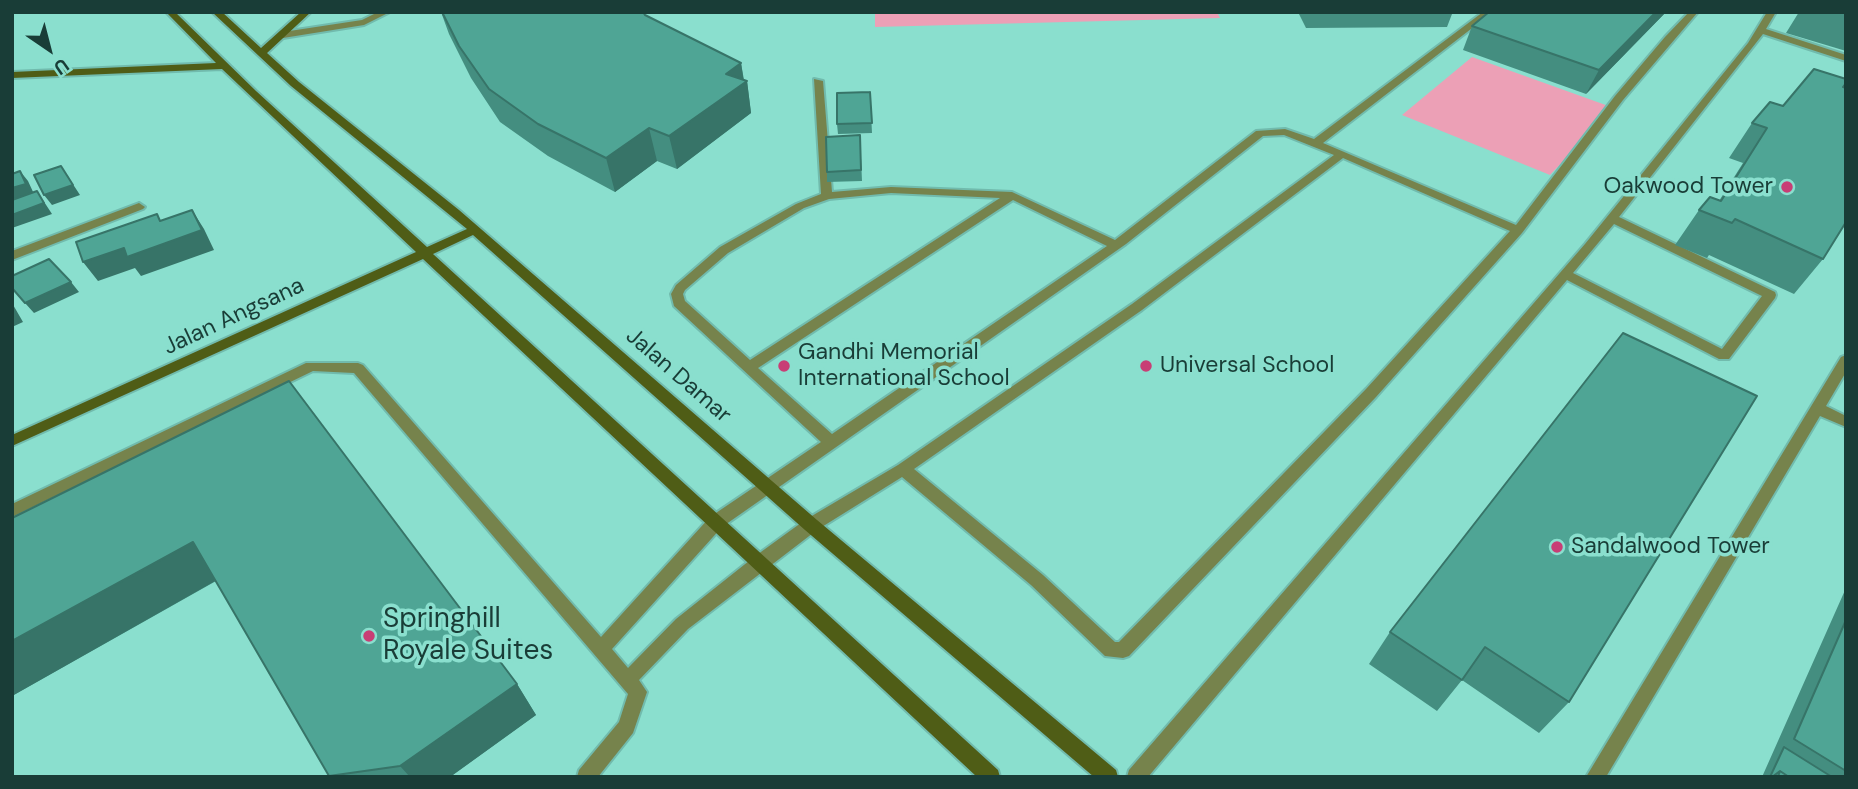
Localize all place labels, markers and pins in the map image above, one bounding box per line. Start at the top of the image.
place label: Oakwood Tower [1603,173,1773,201]
marker: Oakwood Tower [1779,179,1795,195]
place label: Gandhi Memorial International School [798,339,1010,393]
place label: Universal School [1160,352,1334,380]
marker: Gandhi Memorial International School [776,358,792,374]
marker: Universal School [1138,358,1154,374]
place label: Sandalwood Tower [1571,533,1770,561]
marker: Sandalwood Tower [1549,539,1565,555]
place label: Springhill Royale Suites [383,603,553,669]
marker: Springhill Royale Suites [361,628,377,644]

